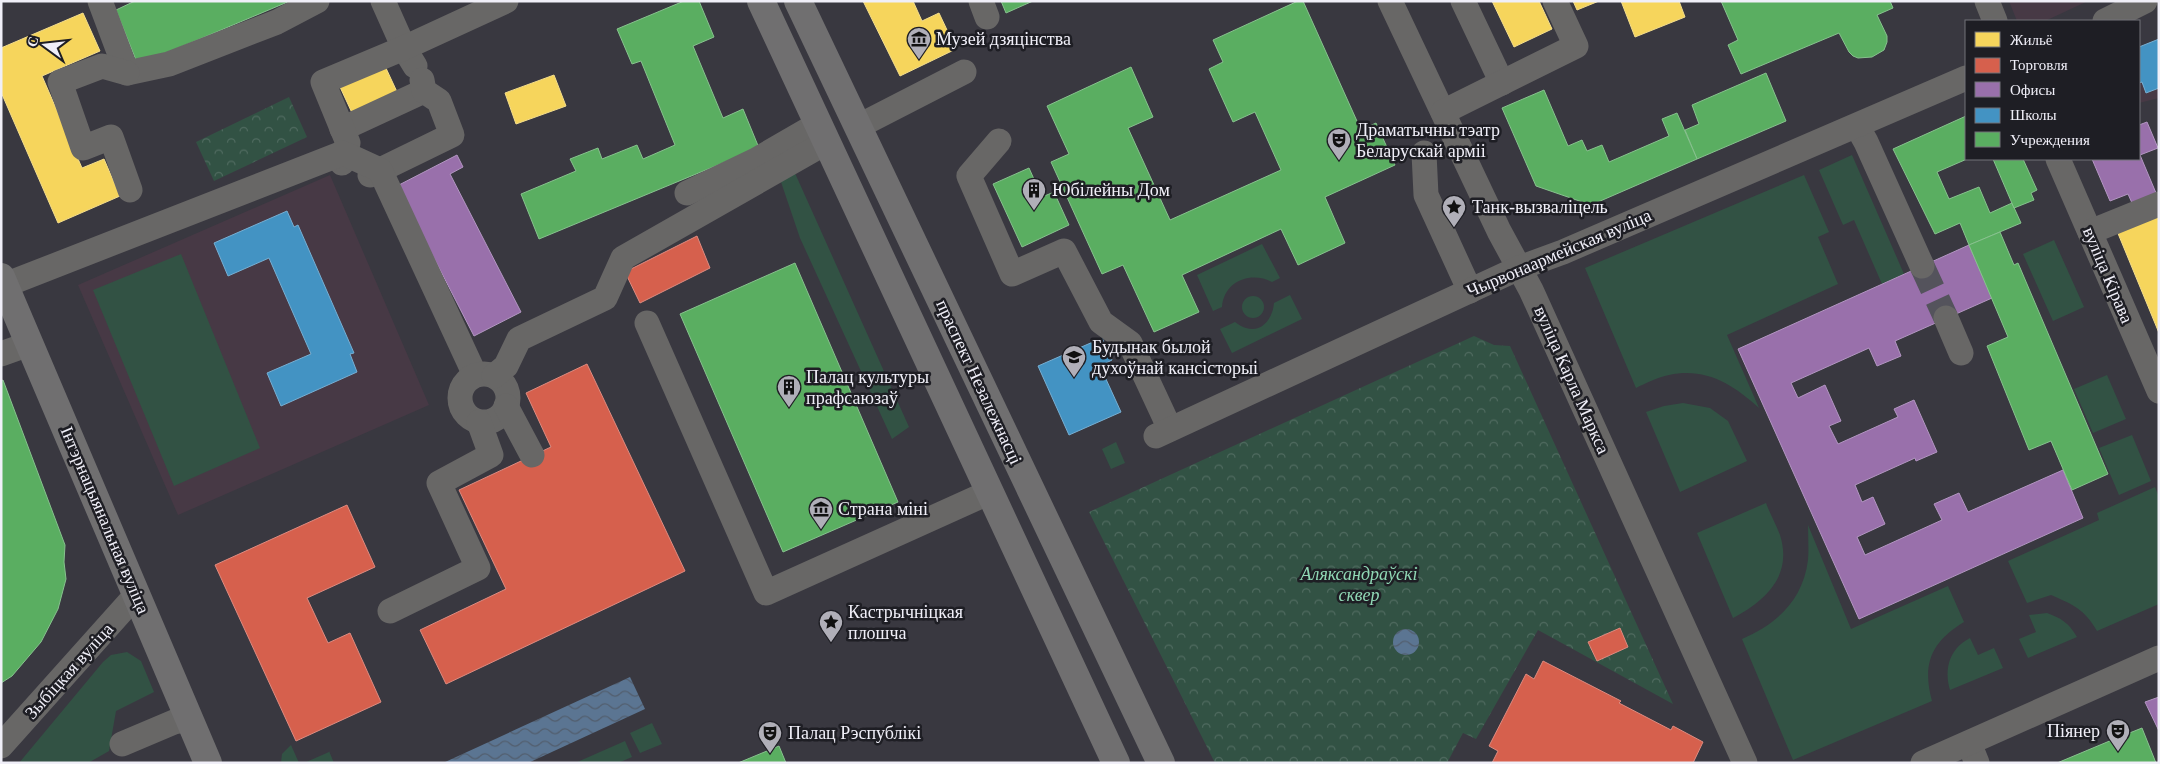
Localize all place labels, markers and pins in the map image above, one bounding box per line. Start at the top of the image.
museum icon: Музей дзяцінства [906,26,932,60]
place label: Музей дзяцінства [936,29,1071,49]
place label: Драматычны тэатр Беларускай арміі [1356,120,1500,161]
theatre icon: Драматычны тэатр Беларускай арміі [1326,127,1352,161]
building icon: Юбілейны Дом [1021,177,1047,211]
place label: Юбілейны Дом [1052,180,1170,200]
place icon: Танк-вызваліцель [1441,194,1467,228]
place label: Танк-вызваліцель [1472,197,1608,217]
place label: Будынак былой духоўнай кансісторыі [1092,337,1258,378]
school or university icon: Будынак былой духоўнай кансісторыі [1061,344,1087,378]
place label: Палац культуры прафсаюзаў [806,367,929,408]
building icon: Палац культуры прафсаюзаў [776,374,802,408]
museum icon: Страна міні [808,496,834,530]
place label: Страна міні [838,499,928,519]
place label: Кастрычніцкая плошча [848,602,963,643]
place icon: Кастрычніцкая плошча [818,609,844,643]
theatre icon: Піянер [2105,718,2131,752]
theatre icon: Палац Рэспублікі [757,720,783,754]
place label: Піянер [2047,721,2100,741]
place label: Палац Рэспублікі [788,723,921,743]

